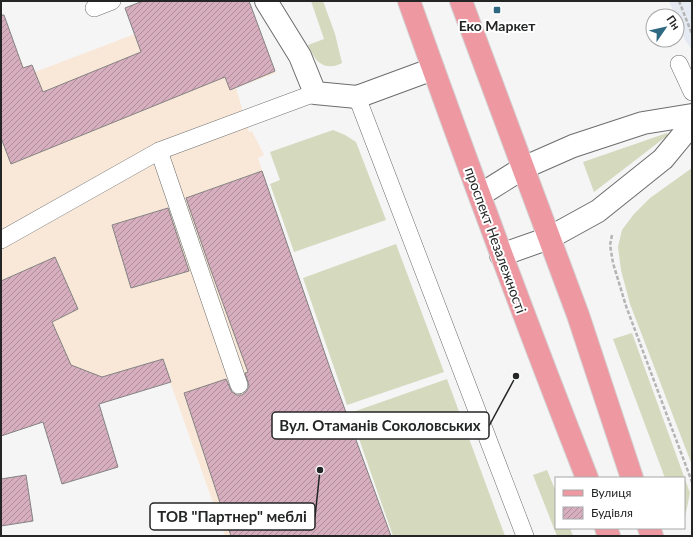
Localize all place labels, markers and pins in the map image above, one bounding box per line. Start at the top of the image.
marker: Еко Маркет [492,5,502,15]
place label: Еко Маркет [459,17,536,34]
callout: Вул. Отаманів Соколовських [272,412,489,439]
callout: ТОВ "Партнер" меблі [150,503,315,530]

